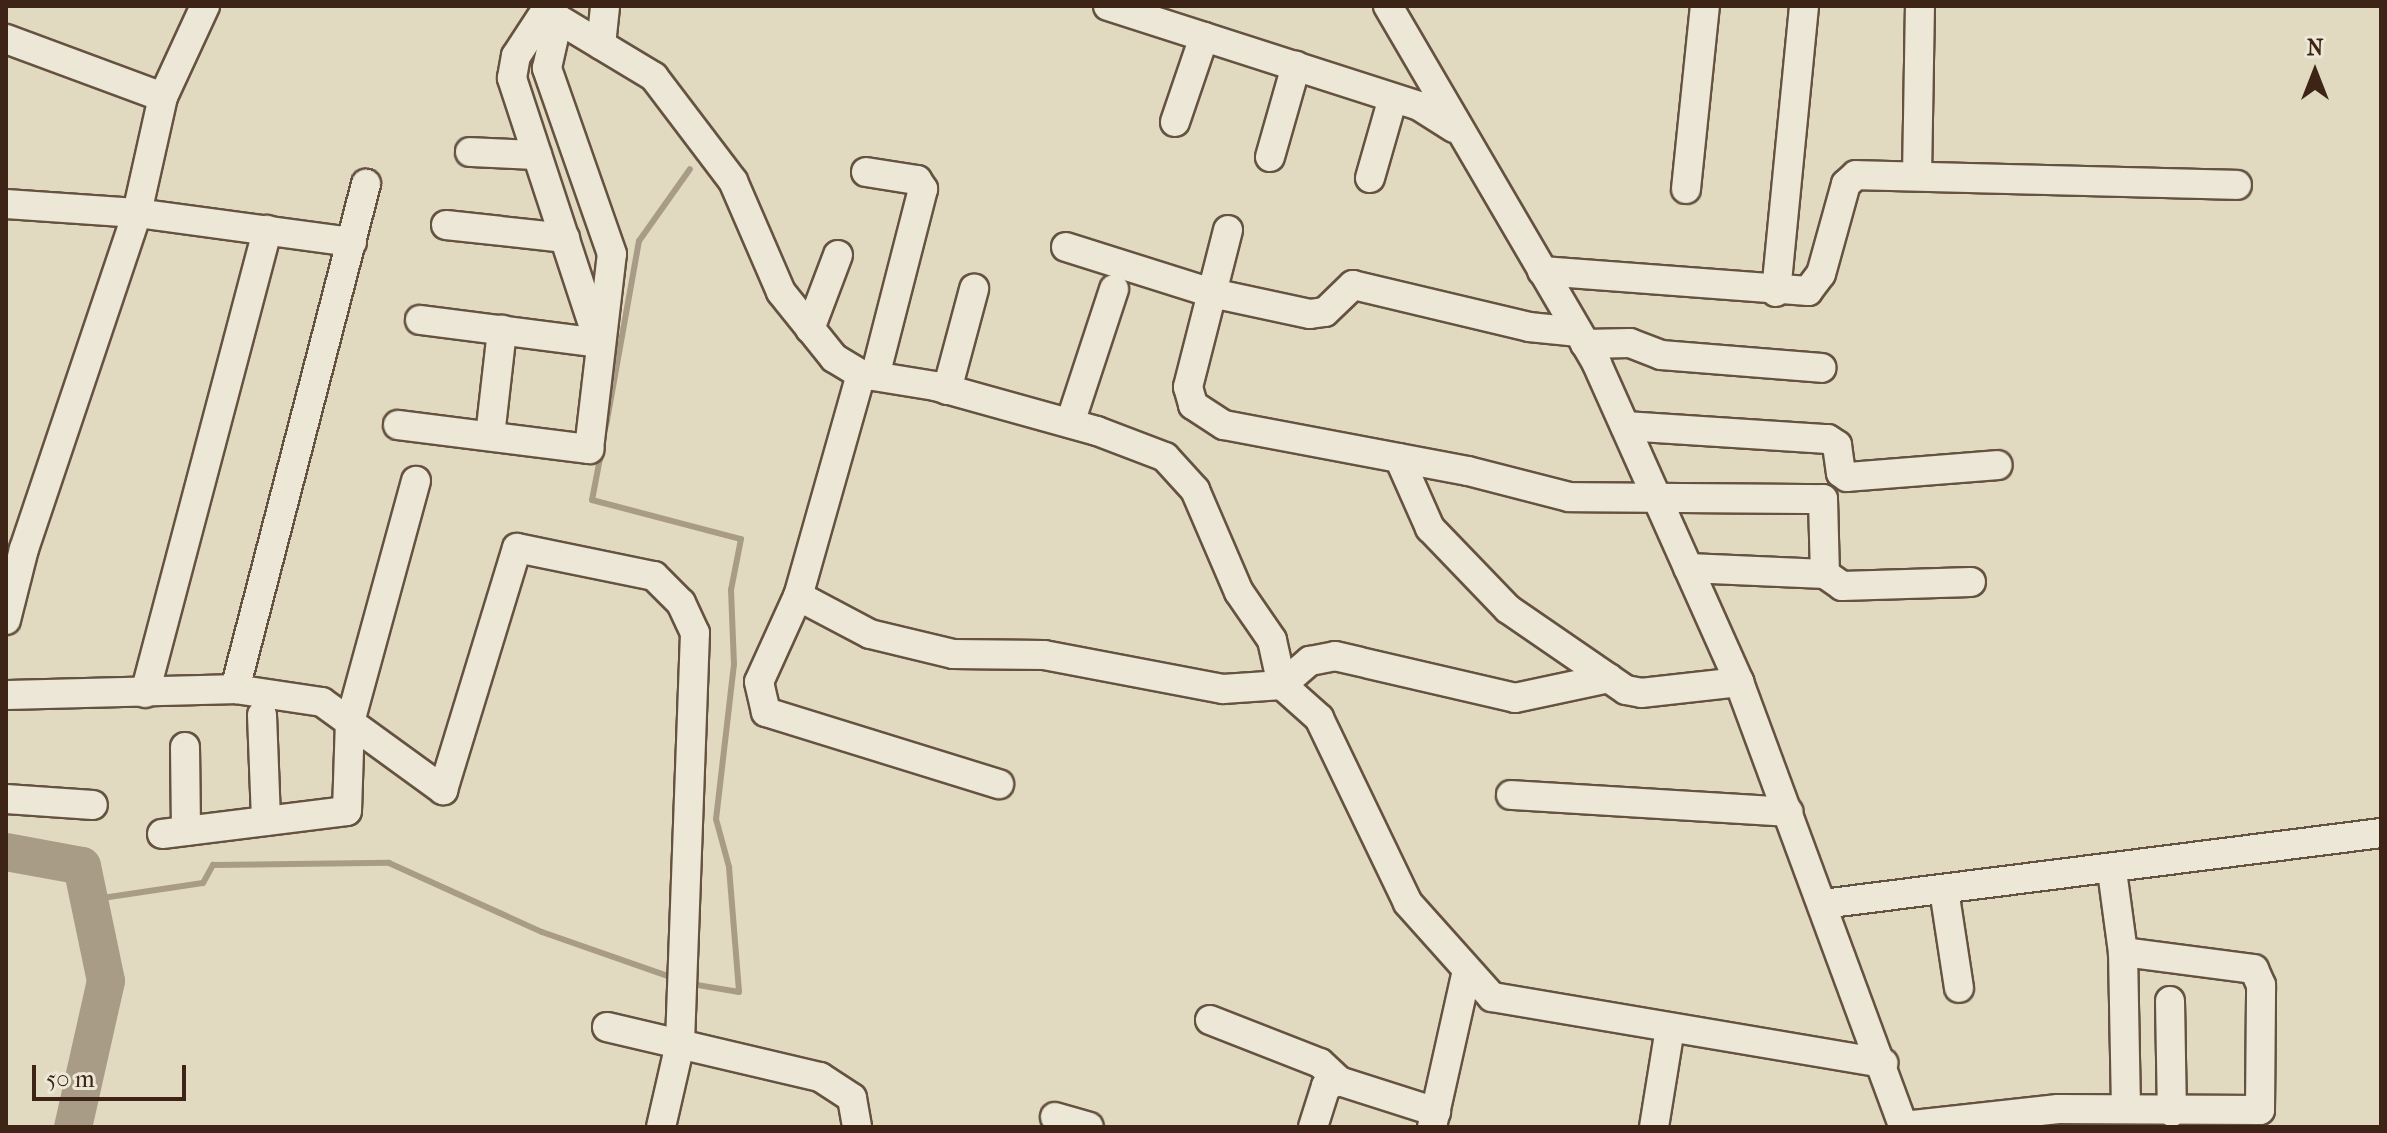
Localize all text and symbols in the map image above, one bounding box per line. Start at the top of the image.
north arrow [2275,32,2355,112]
text: N [2307,35,2323,61]
scale bar [36,1049,190,1099]
text: 50 m [46,1065,95,1093]

